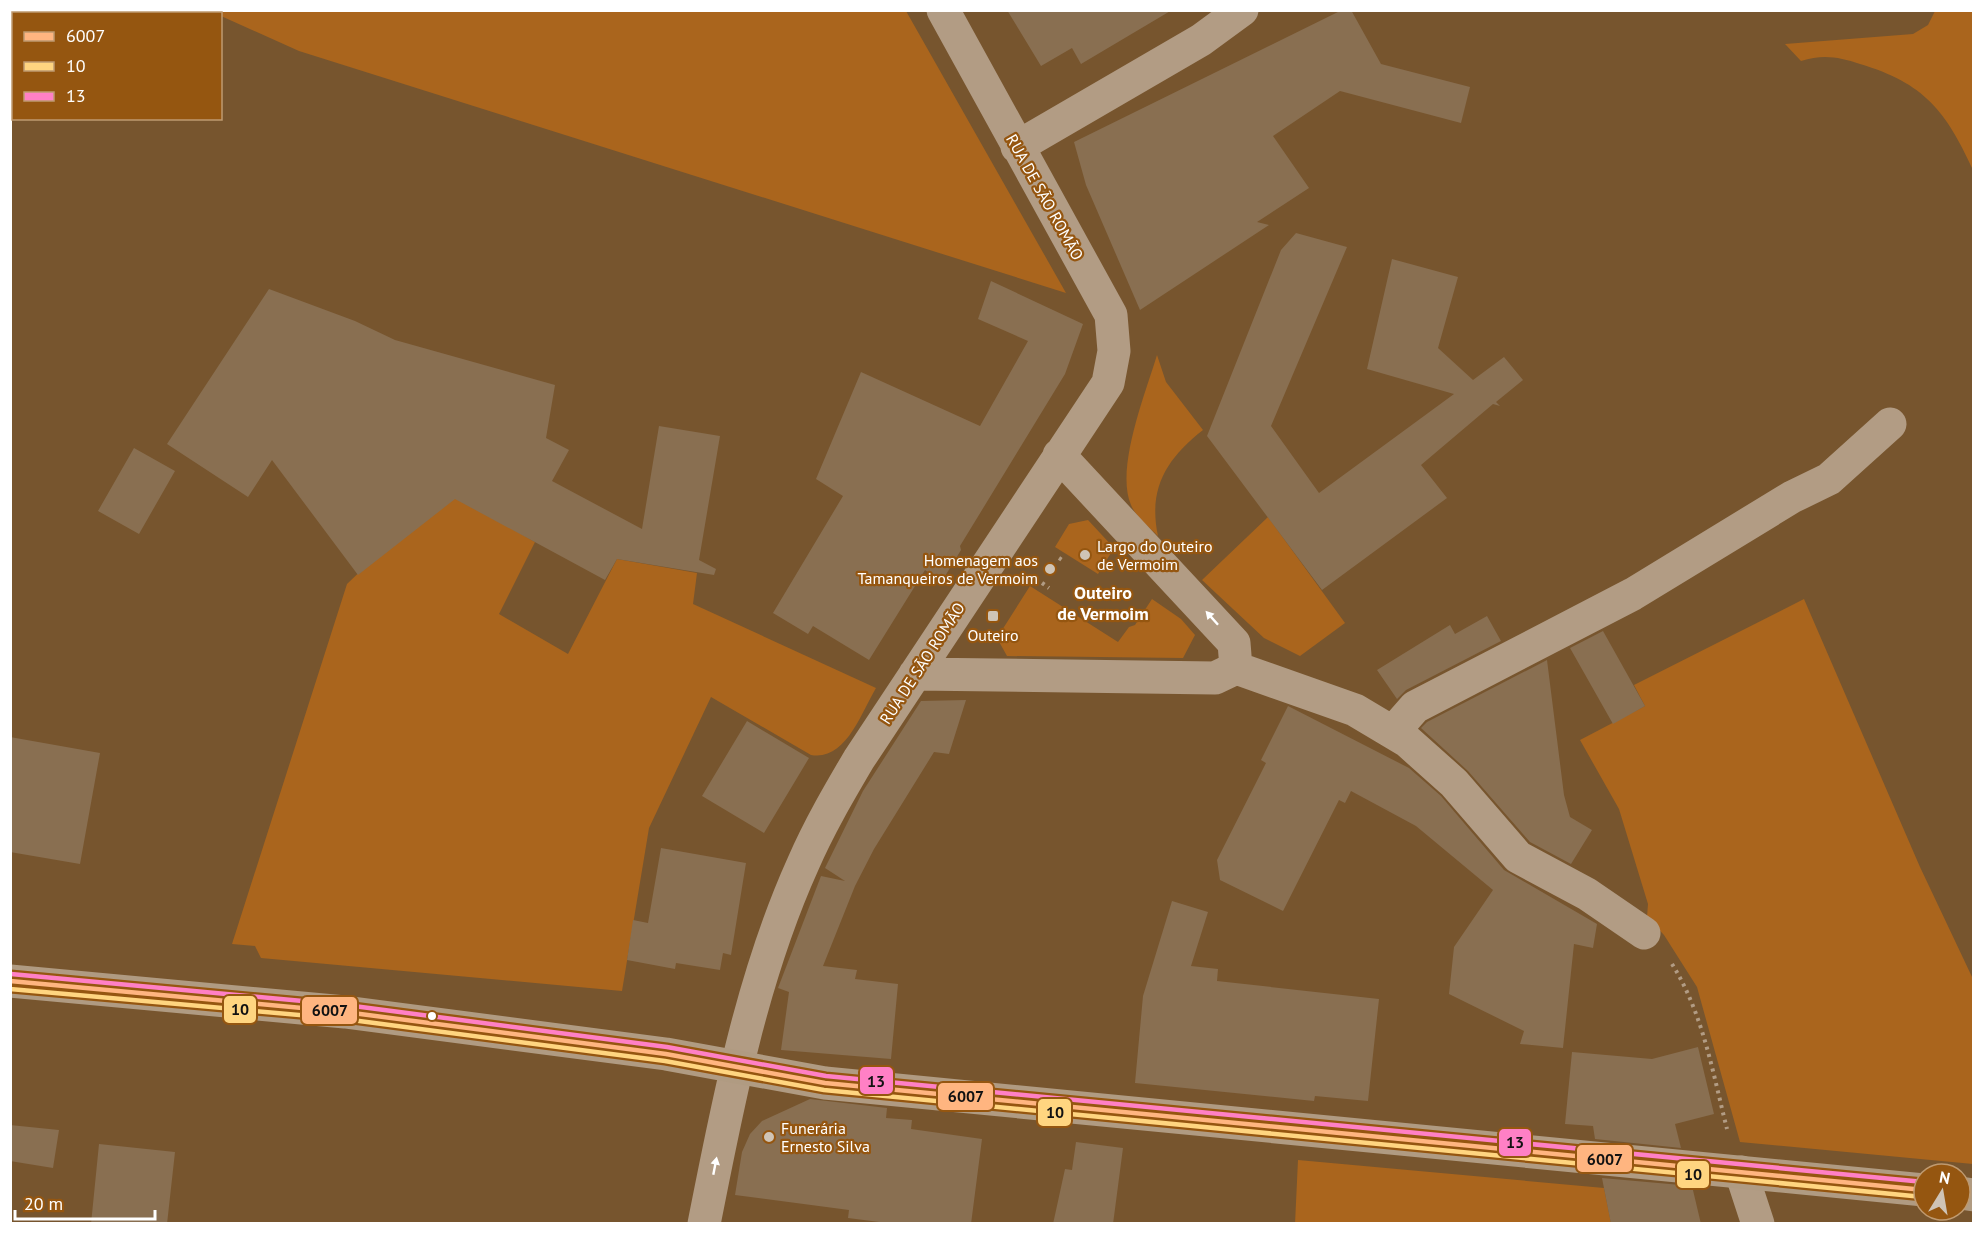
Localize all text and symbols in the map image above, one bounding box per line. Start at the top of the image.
legend [12,12,222,120]
text: 6007 [66,24,105,47]
text: 10 [66,54,86,77]
text: 13 [66,84,86,107]
street label: RUA DE SÃO ROMÃO [1002,130,1088,264]
place label: Largo do Outeiro de Vermoim [1097,536,1212,574]
marker: Largo do Outeiro de Vermoim [1078,548,1092,562]
place label: Homenagem aos Tamanqueiros de Vermoim [857,550,1038,588]
marker: Homenagem aos Tamanqueiros de Vermoim [1043,562,1057,576]
district label: Outeiro de Vermoim [1057,581,1149,625]
street label: RUA DE SÃO ROMÃO [875,598,969,728]
marker: Outeiro [986,609,1000,623]
one-way arrow [1206,611,1219,626]
place label: Outeiro [967,625,1019,645]
line badge: 10 [223,995,257,1024]
line badge: 6007 [301,996,358,1025]
text: 10 [231,999,249,1019]
text: 6007 [312,1000,348,1020]
unlabelled marker [426,1010,438,1022]
line badge: 13 [859,1066,894,1095]
text: 13 [867,1071,885,1091]
line badge: 6007 [937,1082,994,1111]
text: 6007 [948,1086,984,1106]
line badge: 10 [1037,1098,1072,1127]
text: 10 [1046,1102,1064,1122]
place label: Funerária Ernesto Silva [781,1118,870,1156]
line badge: 13 [1498,1128,1532,1157]
marker: Funerária Ernesto Silva [762,1130,776,1144]
text: 13 [1506,1132,1524,1152]
line badge: 6007 [1576,1144,1633,1173]
text: 6007 [1587,1149,1623,1169]
one-way arrow [711,1156,720,1175]
line badge: 10 [1676,1160,1710,1189]
north arrow [1912,1162,1972,1222]
text: 10 [1684,1164,1702,1184]
text: N [1938,1166,1952,1188]
scale bar [15,1183,154,1221]
text: 20 m [24,1192,63,1215]

